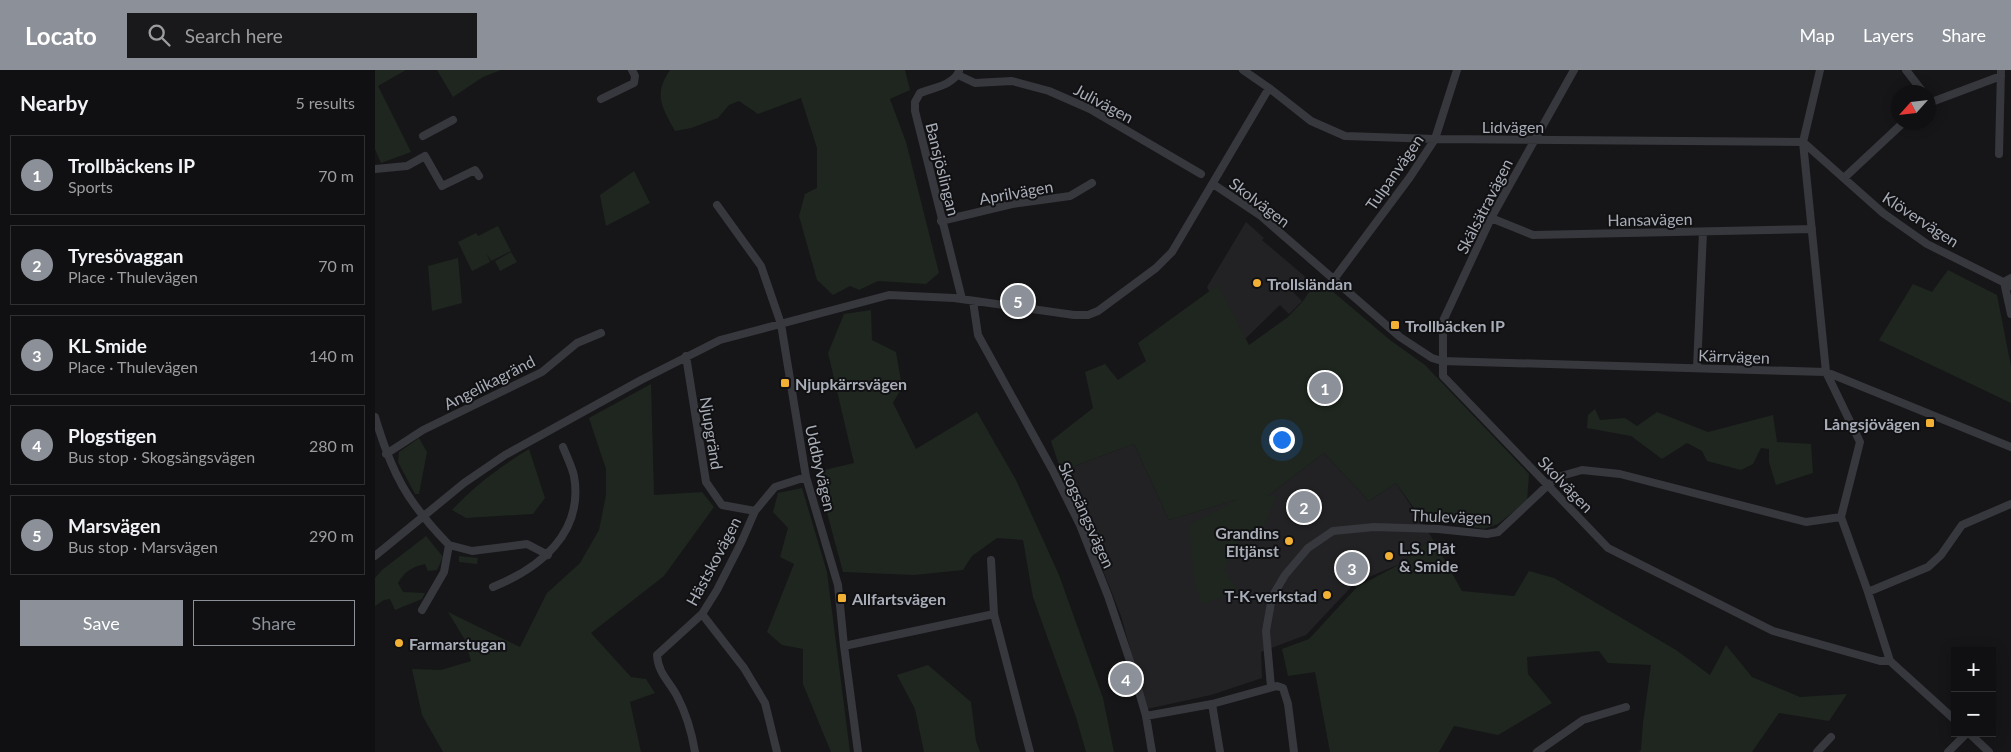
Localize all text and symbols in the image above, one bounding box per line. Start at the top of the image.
search box [127,13,477,58]
text: Locato [25,21,97,50]
icon: search [145,21,173,49]
text: Search here [185,24,283,47]
text: Map [1799,24,1835,46]
text: Layers [1863,24,1914,46]
text: Share [1942,24,1986,46]
street label: Julivägen [1071,79,1137,127]
north arrow [1891,85,1936,130]
text: Nearby [20,90,88,115]
text: 5 results [295,93,355,112]
street label: Lidvägen [1482,117,1544,136]
street label: Bansjöslingan [922,120,964,218]
street label: Tulpanvägen [1361,131,1427,213]
text: Trollbäckens IP [68,154,195,177]
street label: Skälsätravägen [1452,155,1516,257]
text: 1 [32,166,42,185]
text: 70 m [318,166,354,185]
street label: Skolvägen [1226,173,1294,231]
street label: Aprilvägen [978,176,1054,208]
text: Sports [68,177,113,196]
street label: Klövervägen [1879,187,1963,251]
street label: Hansavägen [1607,209,1693,229]
text: Tyresövaggan [68,244,184,267]
text: 2 [32,256,42,275]
text: 70 m [318,256,354,275]
text: Place · Thulevägen [68,267,198,286]
place label: Trollsländan [1267,274,1352,293]
marker: Trollsländan [1251,277,1263,289]
pin: 5 [1002,282,1034,320]
place label: Trollbäcken IP [1405,316,1505,335]
marker: Trollbäcken IP [1389,319,1401,331]
text: KL Smide [68,334,147,357]
street label: Kärrvägen [1698,345,1770,367]
text: 3 [32,346,42,365]
text: 140 m [309,346,354,365]
street label: Angelikagränd [440,351,538,413]
text: Place · Thulevägen [68,357,198,376]
pin: 1 [1309,369,1341,407]
place label: Njupkärrsvägen [795,374,907,393]
marker: Njupkärrsvägen [779,377,791,389]
street label: Njupgränd [697,395,727,471]
place label: Långsjövägen [1824,414,1920,433]
marker: Långsjövägen [1924,417,1936,429]
street label: Uddbyvägen [802,423,840,513]
text: Plogstigen [68,424,157,447]
your location [1269,427,1295,453]
text: 4 [32,436,42,455]
text: 280 m [309,436,354,455]
text: Bus stop · Skogsängsvägen [68,447,255,466]
street label: Skolvägen [1535,452,1597,516]
street label: Skogsängsvägen [1055,459,1119,571]
pin: 2 [1288,488,1320,526]
street label: Thulevägen [1410,505,1492,527]
street label: Hästskovägen [682,513,744,609]
text: Marsvägen [68,514,161,537]
place label: Grandins Eltjänst [1215,523,1279,560]
text: 5 [32,526,42,545]
text: 290 m [309,526,354,545]
marker: Grandins Eltjänst [1283,535,1295,547]
text: Bus stop · Marsvägen [68,537,218,556]
place label: L.S. Plåt & Smide [1399,538,1459,575]
pin: 3 [1336,549,1368,587]
marker: L.S. Plåt & Smide [1383,550,1395,562]
place label: T-K-verkstad [1224,586,1317,605]
place label: Allfartsvägen [851,589,946,608]
marker: T-K-verkstad [1321,589,1333,601]
marker: Allfartsvägen [836,592,848,604]
button: Save [20,600,183,646]
button: Share [193,600,355,646]
place label: Farmarstugan [409,634,506,653]
marker: Farmarstugan [393,637,405,649]
map controls [1951,647,1996,737]
button: + [1951,647,1996,692]
pin: 4 [1110,660,1142,698]
button: − [1951,692,1996,737]

